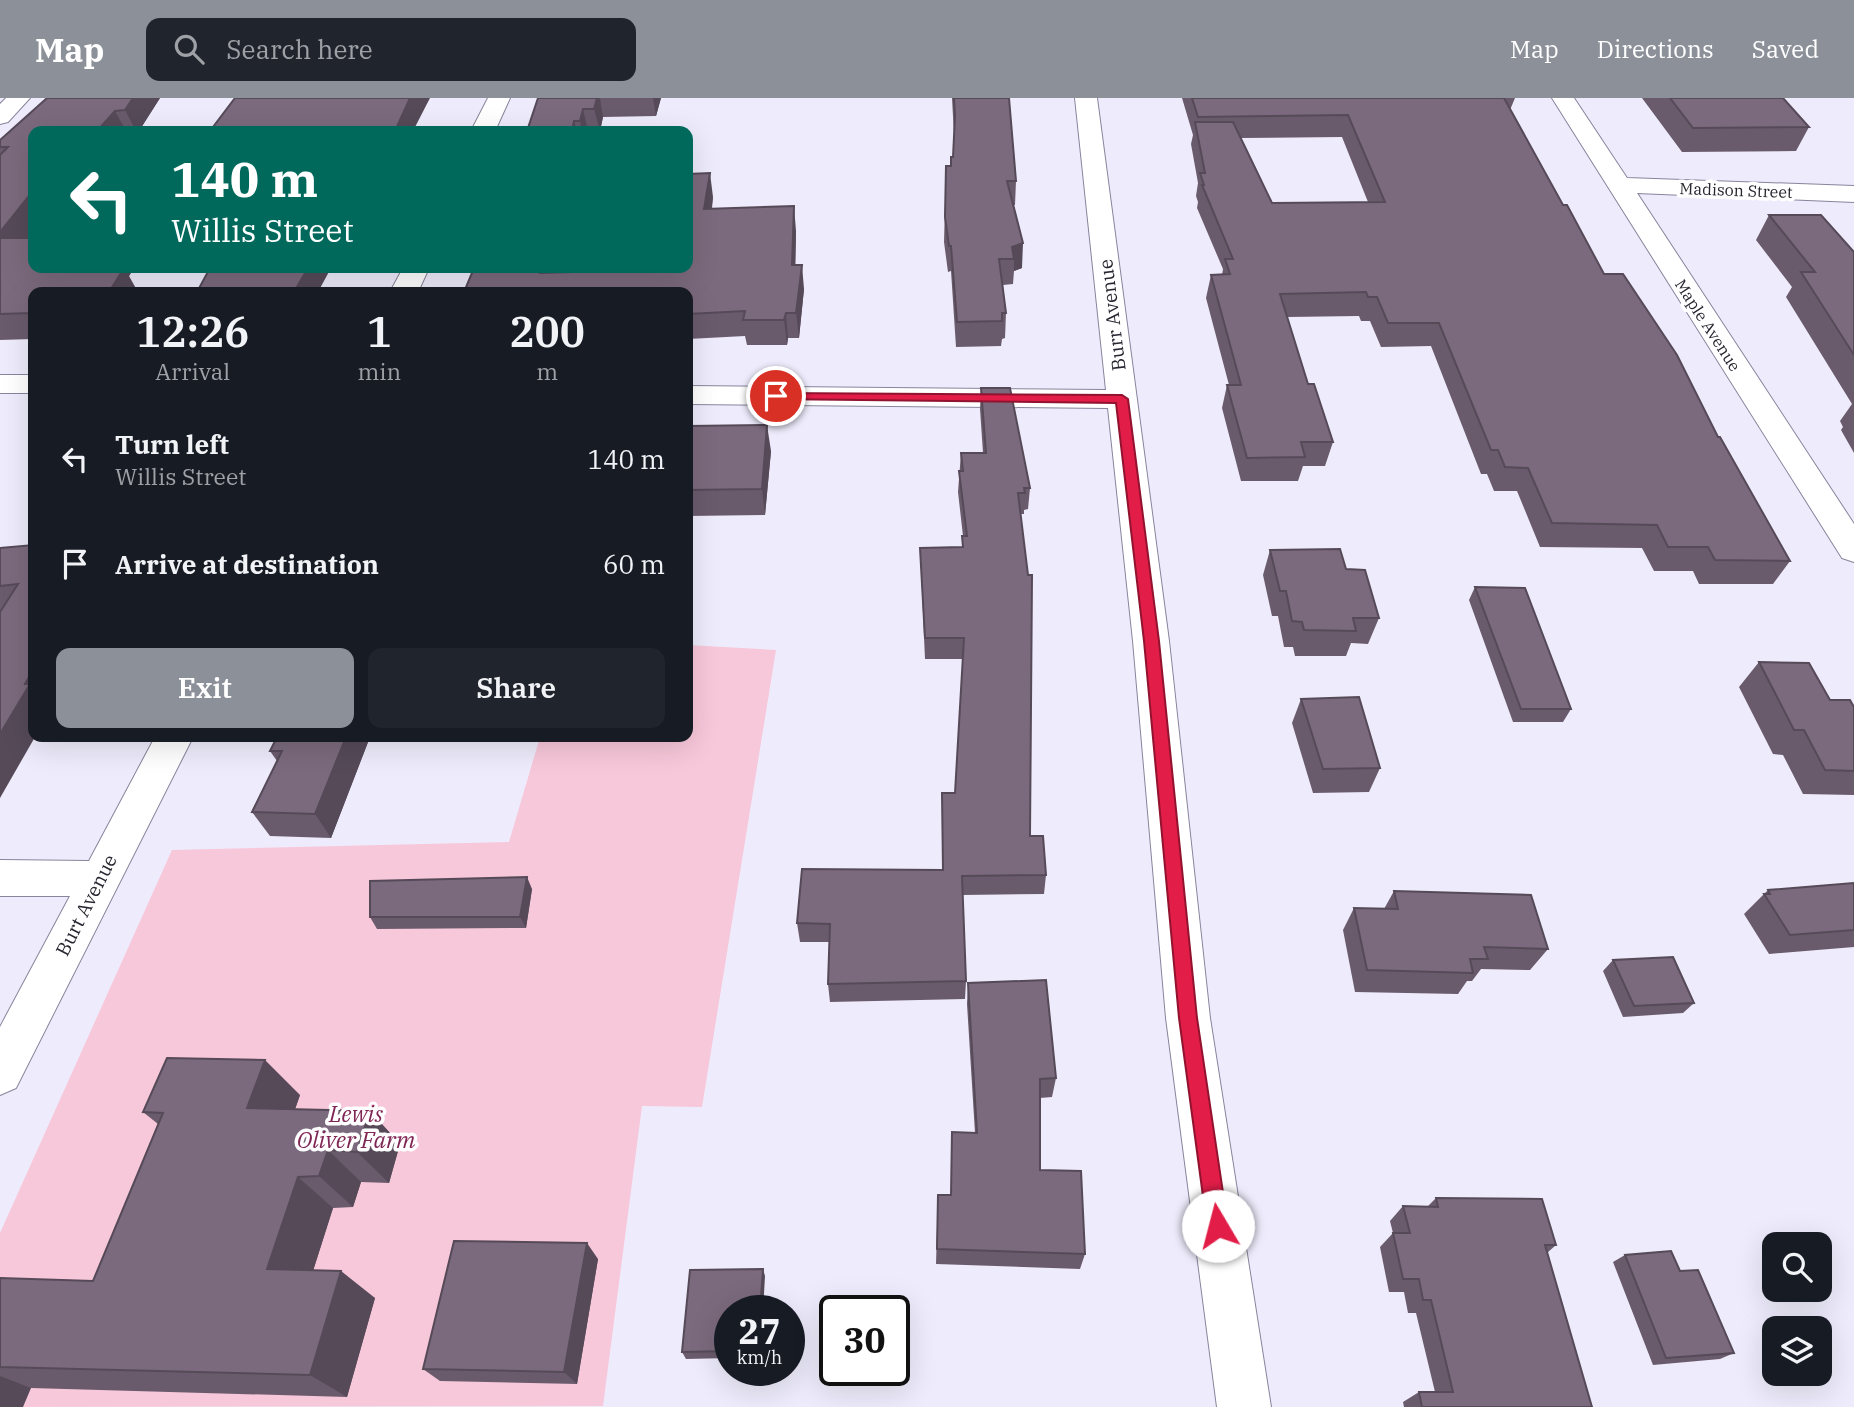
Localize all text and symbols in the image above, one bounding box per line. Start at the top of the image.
search box [146,18,636,81]
text: Map [35,28,104,71]
icon: search [170,30,208,68]
text: Search here [226,32,373,66]
text: Map [1510,33,1559,65]
text: Directions [1597,33,1714,65]
text: Saved [1752,33,1819,65]
text: 140 m [171,147,318,210]
icon: left [56,154,147,245]
street label: Madison Street [1679,178,1793,202]
text: Willis Street [171,209,354,251]
street label: Burr Avenue [1093,258,1131,372]
street label: Maple Avenue [1671,275,1745,375]
text: 12:26 [136,304,249,359]
text: 1 [367,304,392,359]
text: 200 [509,304,585,359]
text: Arrival [155,356,230,386]
text: min [357,356,401,386]
text: m [536,356,558,386]
pin [746,366,806,426]
icon: arrive [757,377,795,415]
text: Turn left [115,427,229,461]
icon: left [56,440,94,478]
text: 140 m [587,442,665,476]
text: Willis Street [115,461,246,491]
icon: arrive [56,545,94,583]
text: Arrive at destination [115,547,379,581]
text: 60 m [603,547,665,581]
button: Exit [56,648,354,728]
button: Share [368,648,665,728]
street label: Burt Avenue [50,850,122,960]
park label: Lewis Oliver Farm [297,1098,416,1154]
position arrow [1181,1189,1255,1263]
map controls [1762,1232,1832,1386]
button: search [1762,1232,1832,1302]
speed limit sign: 30 [819,1295,910,1386]
text: 27 [738,1308,781,1354]
button: layers [1762,1316,1832,1386]
text: km/h [737,1346,782,1369]

